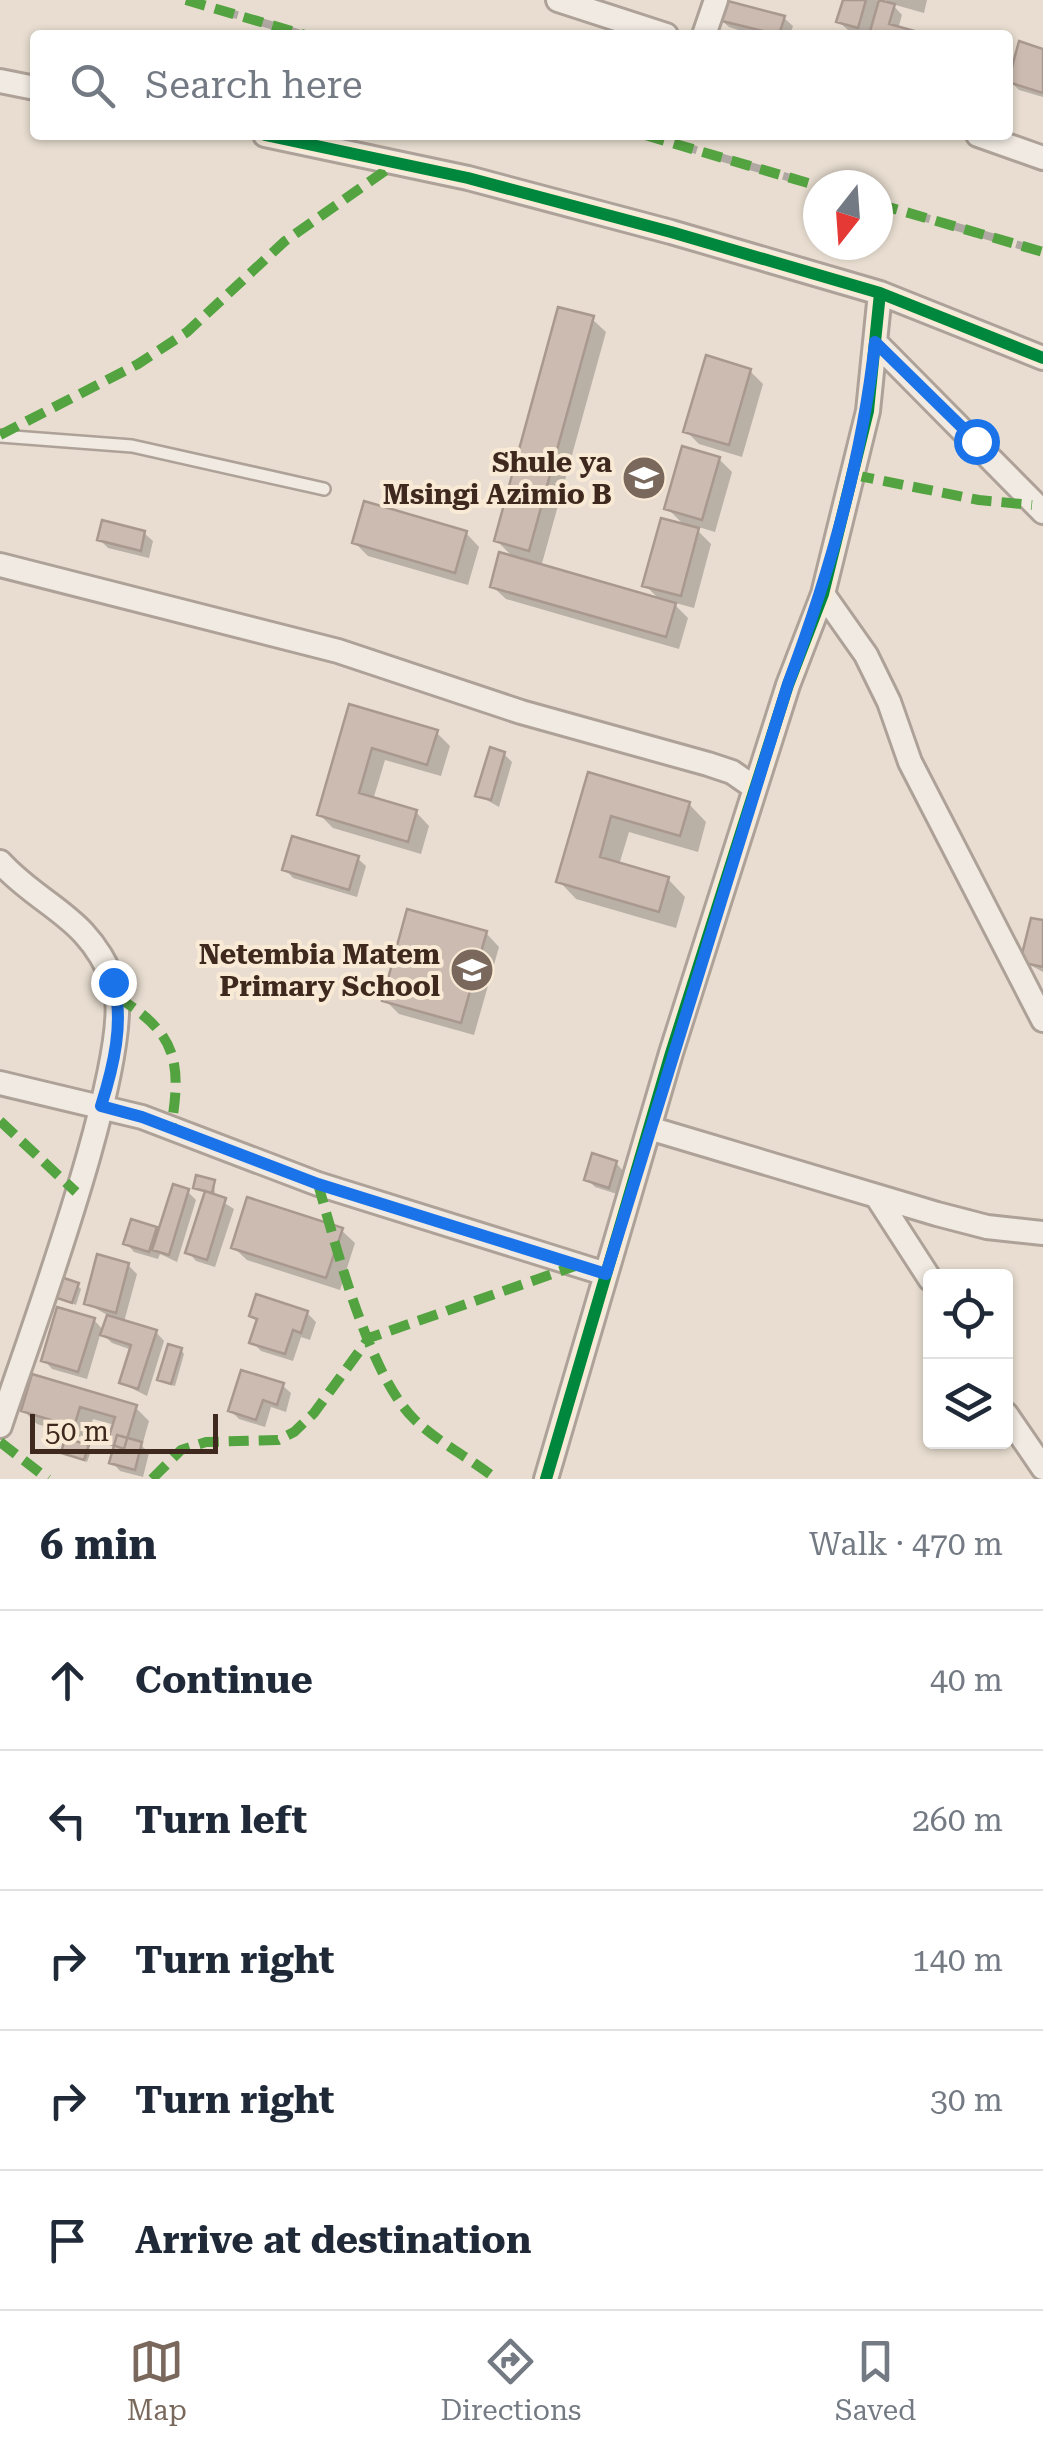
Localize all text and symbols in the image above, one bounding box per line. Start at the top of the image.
search box [30,30,1013,140]
icon: search [65,58,120,113]
text: Search here [145,63,363,107]
north arrow [803,170,893,260]
route start [954,419,1000,465]
place label: Shule ya Msingi Azimio B [383,446,613,511]
school or university icon: Shule ya Msingi Azimio B [621,455,667,501]
place label: Netembia Matem Primary School [199,938,440,1003]
school or university icon: Netembia Matem Primary School [449,947,495,993]
route end [91,960,137,1006]
map controls [923,1269,1013,1449]
button: locate [923,1269,1013,1359]
button: layers [923,1359,1013,1449]
scale bar [30,1409,218,1454]
text: 50 m [45,1415,109,1448]
text: 6 min [40,1520,157,1569]
text: Walk · 470 m [809,1525,1003,1563]
icon: ahead [40,1653,95,1708]
text: Continue [135,1658,313,1702]
text: 40 m [930,1661,1003,1699]
icon: left [40,1793,95,1848]
text: Turn left [135,1798,307,1842]
text: 260 m [912,1801,1003,1839]
icon: right [40,1933,95,1988]
text: Turn right [135,1938,334,1982]
text: 140 m [912,1941,1003,1979]
icon: right [40,2073,95,2128]
text: Turn right [135,2078,334,2122]
text: 30 m [930,2081,1003,2119]
icon: arrive [40,2213,95,2268]
text: Arrive at destination [135,2218,531,2262]
tab: Map [127,2334,187,2427]
tab: Directions [440,2334,581,2427]
tab: Saved [835,2334,916,2427]

